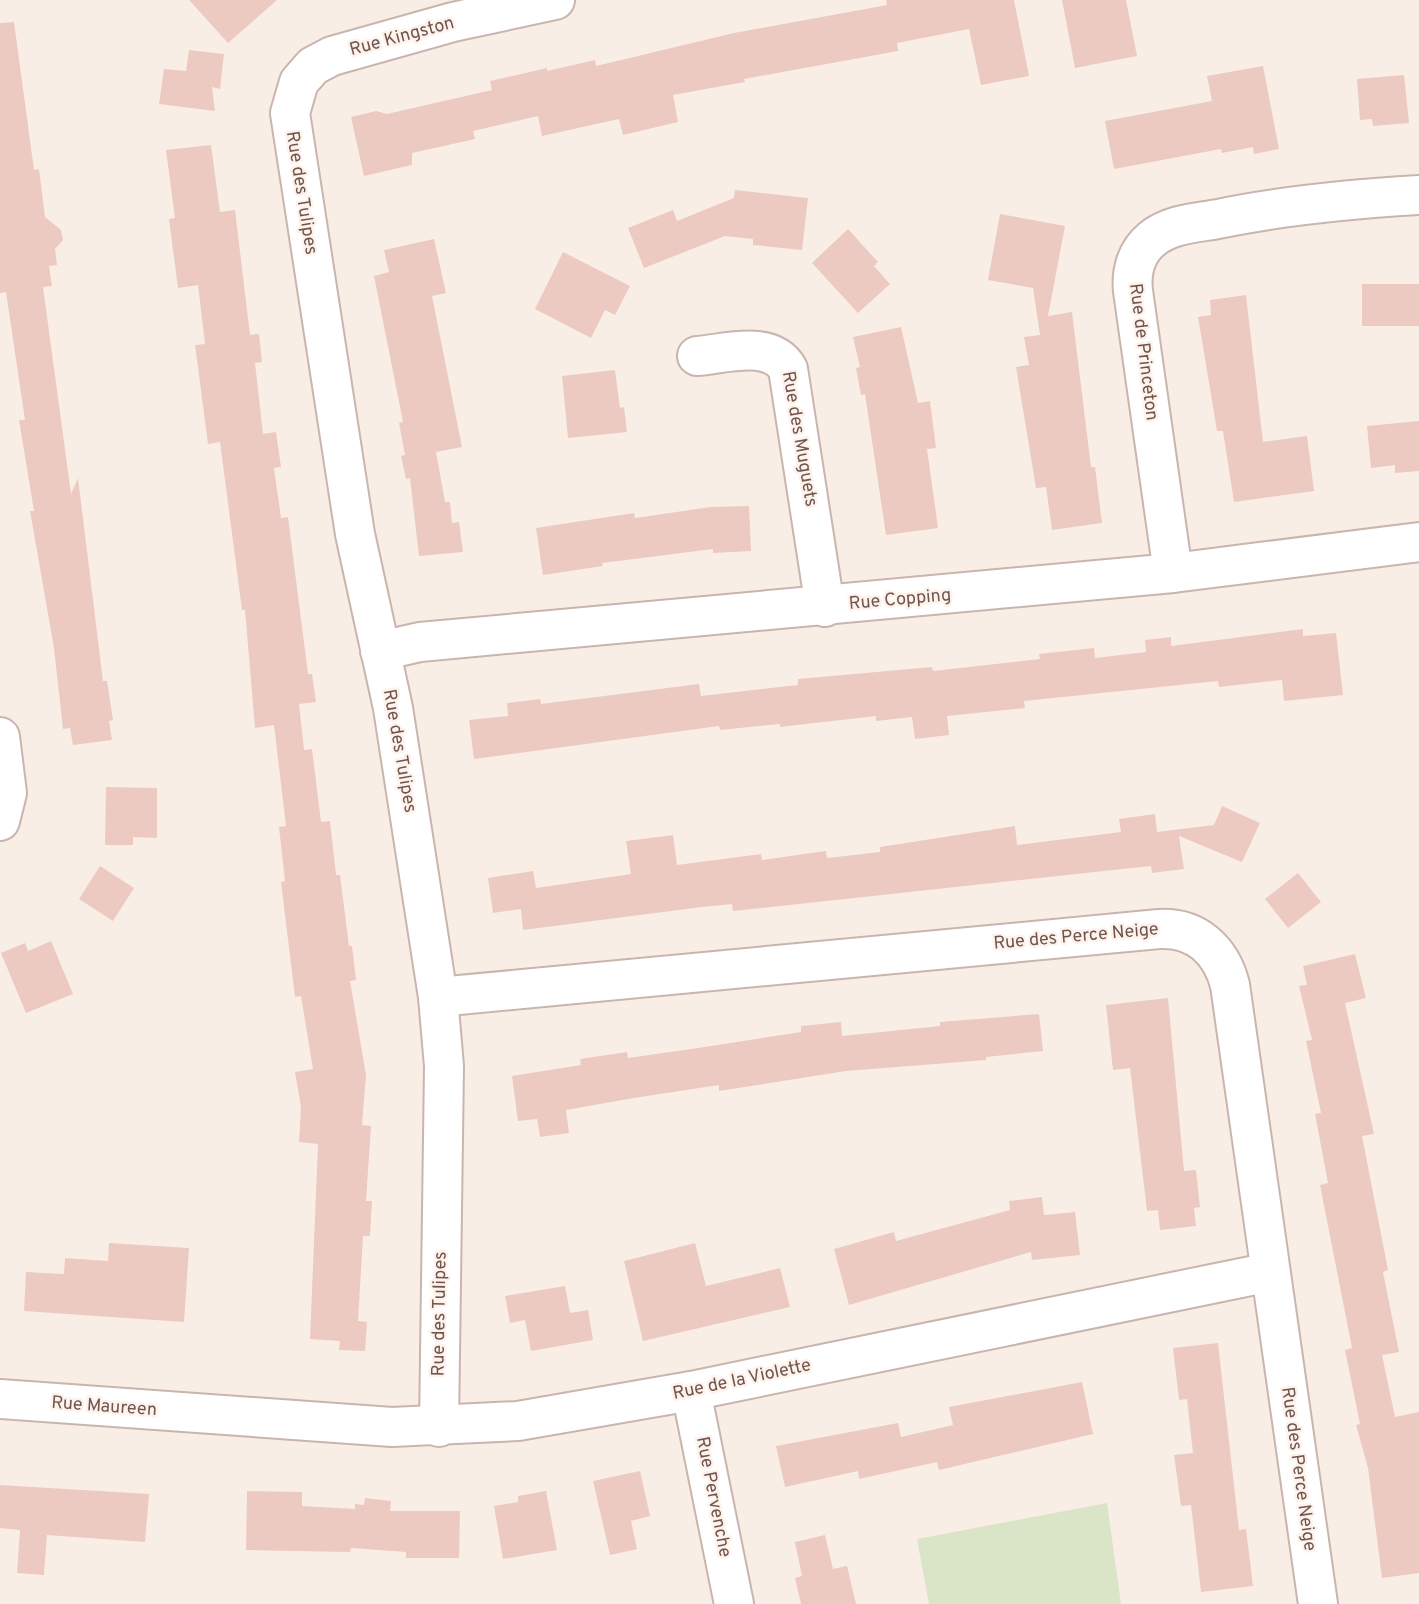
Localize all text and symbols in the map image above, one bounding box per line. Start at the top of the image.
street label: Rue Kingston [347,12,457,62]
street label: Rue des Tulipes [280,130,322,256]
street label: Rue de Princeton [1123,282,1163,422]
street label: Rue des Muguets [776,369,822,509]
street label: Rue Copping [848,584,952,616]
street label: Rue des Tulipes [377,688,421,814]
street label: Rue des Perce Neige [993,918,1159,956]
street label: Rue des Tulipes [427,1251,453,1377]
street label: Rue de la Violette [671,1354,813,1406]
street label: Rue des Perce Neige [1275,1385,1321,1553]
street label: Rue Maureen [50,1392,158,1422]
street label: Rue Pervenche [690,1435,736,1559]

